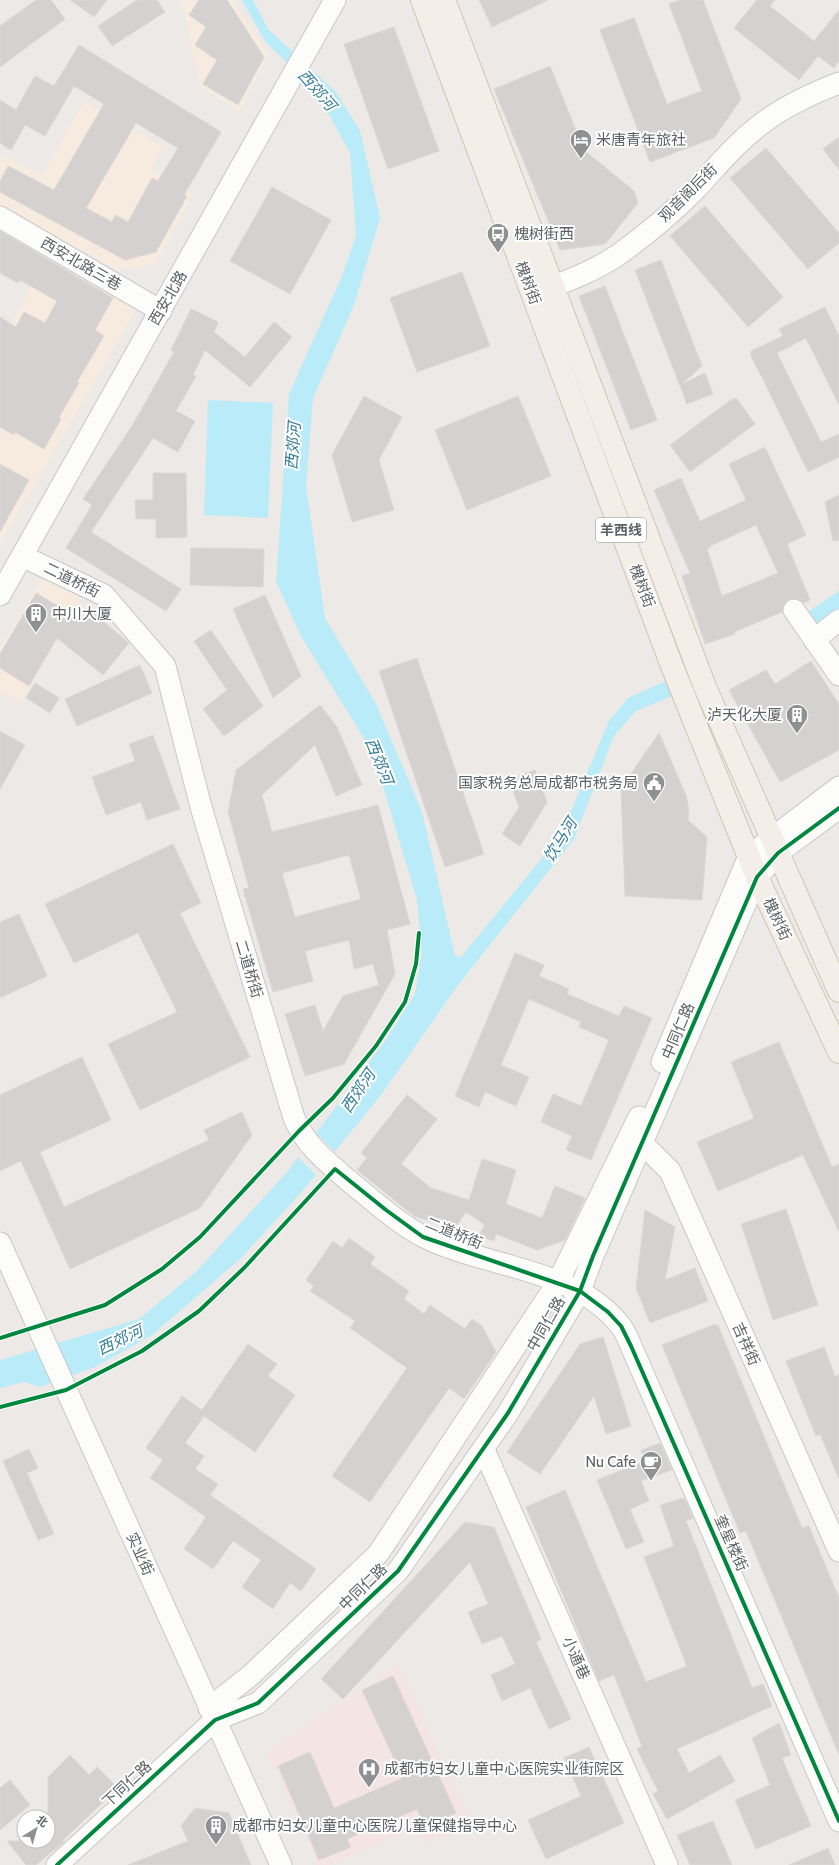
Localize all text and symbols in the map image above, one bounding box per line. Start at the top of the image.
water label: 西郊河 [294,66,342,117]
hotel icon: 米唐青年旅社 [568,127,594,160]
place label: 米唐青年旅社 [596,131,686,149]
street label: 观音阁后街 [655,160,721,226]
bus stop icon: 槐树街西 [485,221,511,254]
place label: 槐树街西 [514,225,574,243]
street label: 西安北路三巷 [38,234,124,294]
street label: 槐树街 [512,259,544,307]
street label: 西安北路 [145,268,191,328]
water label: 西郊河 [282,418,304,471]
road number: 羊西线 [596,518,646,542]
street label: 二道桥街 [41,559,103,601]
street label: 槐树街 [626,562,658,610]
building icon: 中川大厦 [23,601,49,634]
place label: 中川大厦 [52,605,112,623]
building icon: 泸天化大厦 [784,702,810,735]
place label: 泸天化大厦 [707,706,782,724]
water label: 西郊河 [361,735,398,790]
public building icon: 国家税务总局成都市税务局 [641,770,667,803]
place label: 国家税务总局成都市税务局 [458,774,638,792]
water label: 饮马河 [539,812,582,865]
street label: 槐树街 [759,895,795,943]
street label: 二道桥街 [232,938,266,1000]
street label: 中同仁路 [658,1000,698,1062]
water label: 西郊河 [337,1063,381,1116]
street label: 二道桥街 [423,1213,485,1253]
street label: 中同仁路 [523,1294,569,1354]
water label: 西郊河 [94,1320,148,1359]
street label: 吉祥街 [729,1320,763,1368]
cafe icon: Nu Cafe [638,1449,664,1482]
place label: Nu Cafe [586,1453,636,1471]
street label: 奎星楼街 [711,1512,751,1574]
street label: 实业街 [123,1530,157,1578]
street label: 中同仁路 [335,1560,391,1614]
street label: 小通巷 [559,1634,593,1682]
hospital icon: 成都市妇女儿童中心医院实业街院区 [356,1756,382,1789]
street label: 下同仁路 [99,1757,155,1811]
place label: 成都市妇女儿童中心医院实业街院区 [384,1760,624,1778]
north arrow [16,1809,56,1849]
text: 北 [33,1812,51,1830]
building icon: 成都市妇女儿童中心医院儿童保健指导中心 [203,1813,229,1846]
place label: 成都市妇女儿童中心医院儿童保健指导中心 [232,1817,517,1835]

